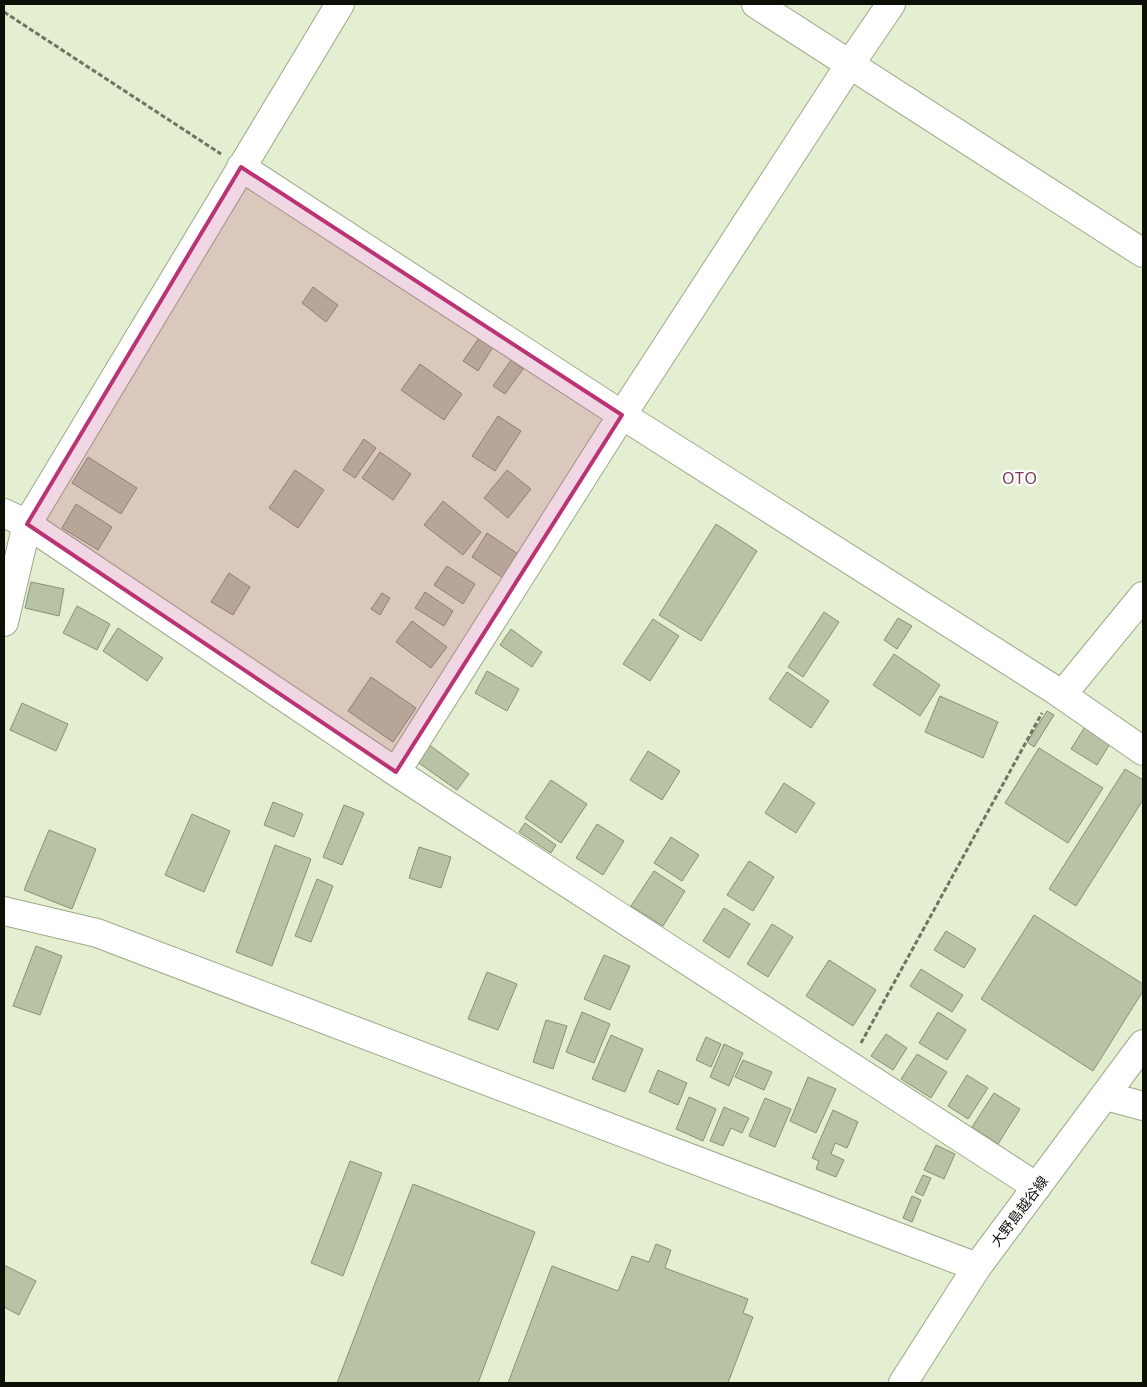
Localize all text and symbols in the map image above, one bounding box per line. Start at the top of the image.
district label: OTO [1002,467,1038,489]
street label: 大野島越谷線 [986,1172,1052,1250]

